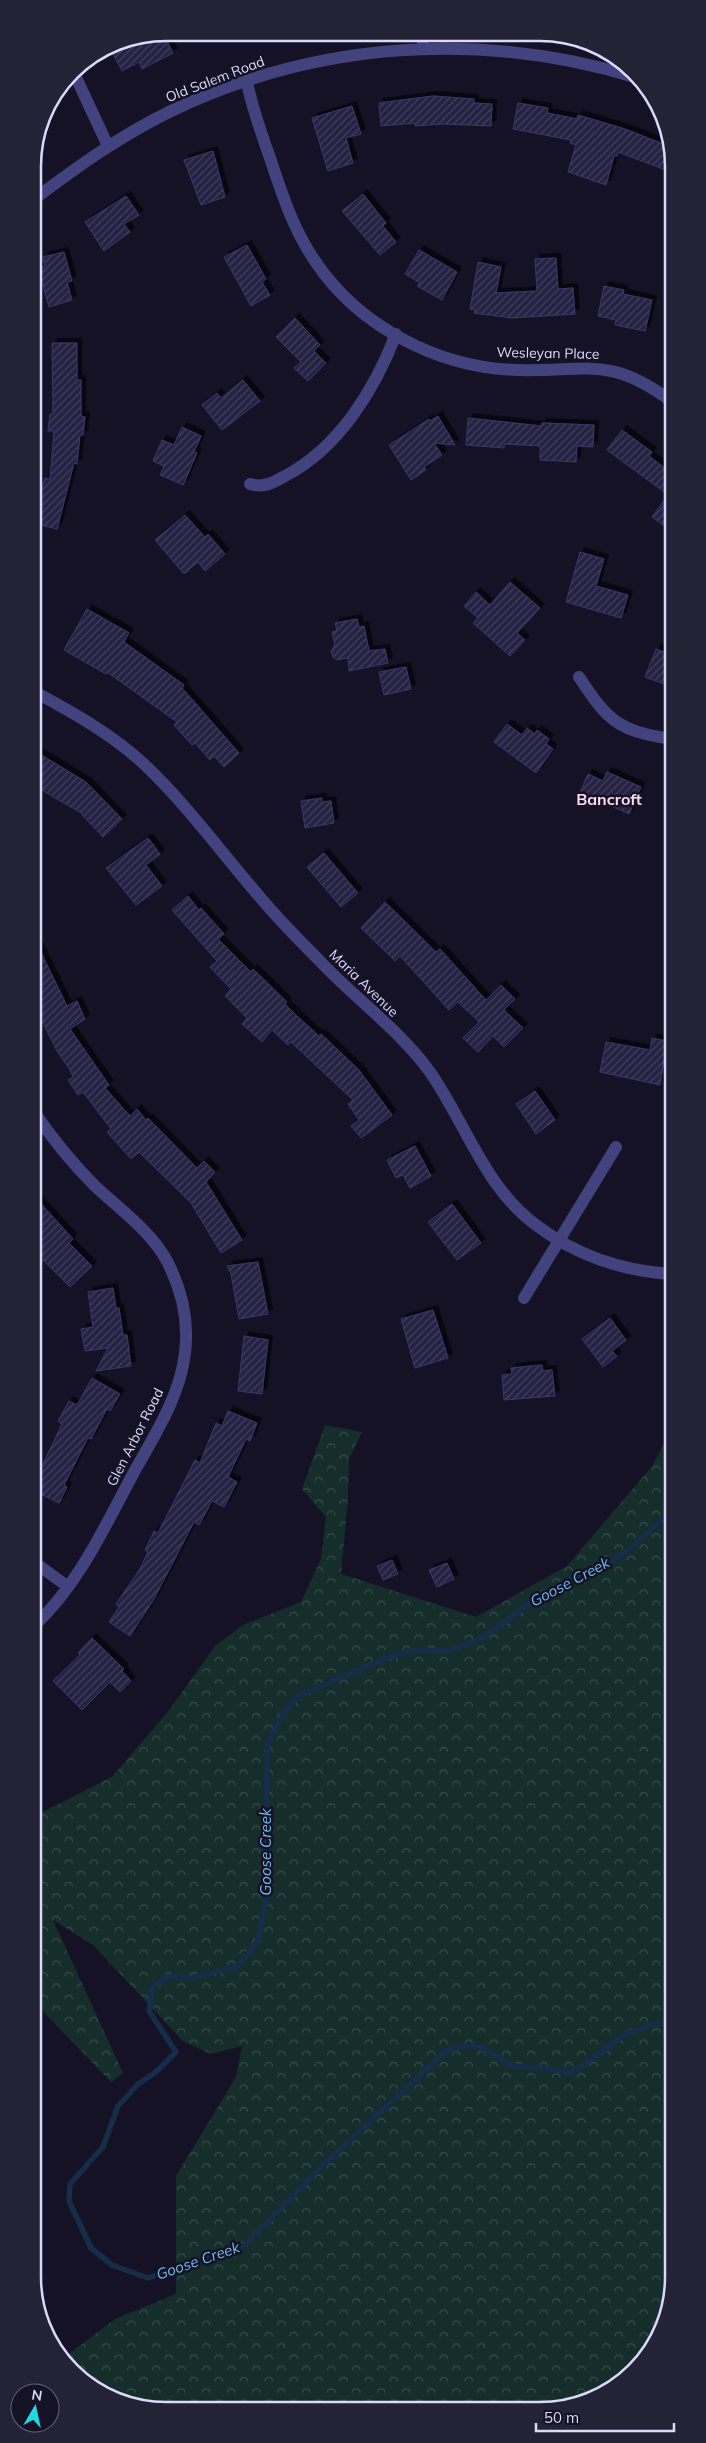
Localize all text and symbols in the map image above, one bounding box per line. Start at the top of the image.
street label: Old Salem Road [163,52,267,106]
street label: Wesleyan Place [496,343,600,363]
district label: Bancroft [576,789,642,809]
street label: Maria Avenue [326,945,402,1021]
street label: Glen Arbor Road [102,1385,168,1489]
water label: Goose Creek [527,1552,614,1610]
water label: Goose Creek [256,1807,275,1896]
water label: Goose Creek [153,2237,243,2284]
north arrow [10,2383,60,2433]
text: N [30,2385,44,2405]
scale bar [536,2400,674,2432]
text: 50 m [544,2408,579,2427]

